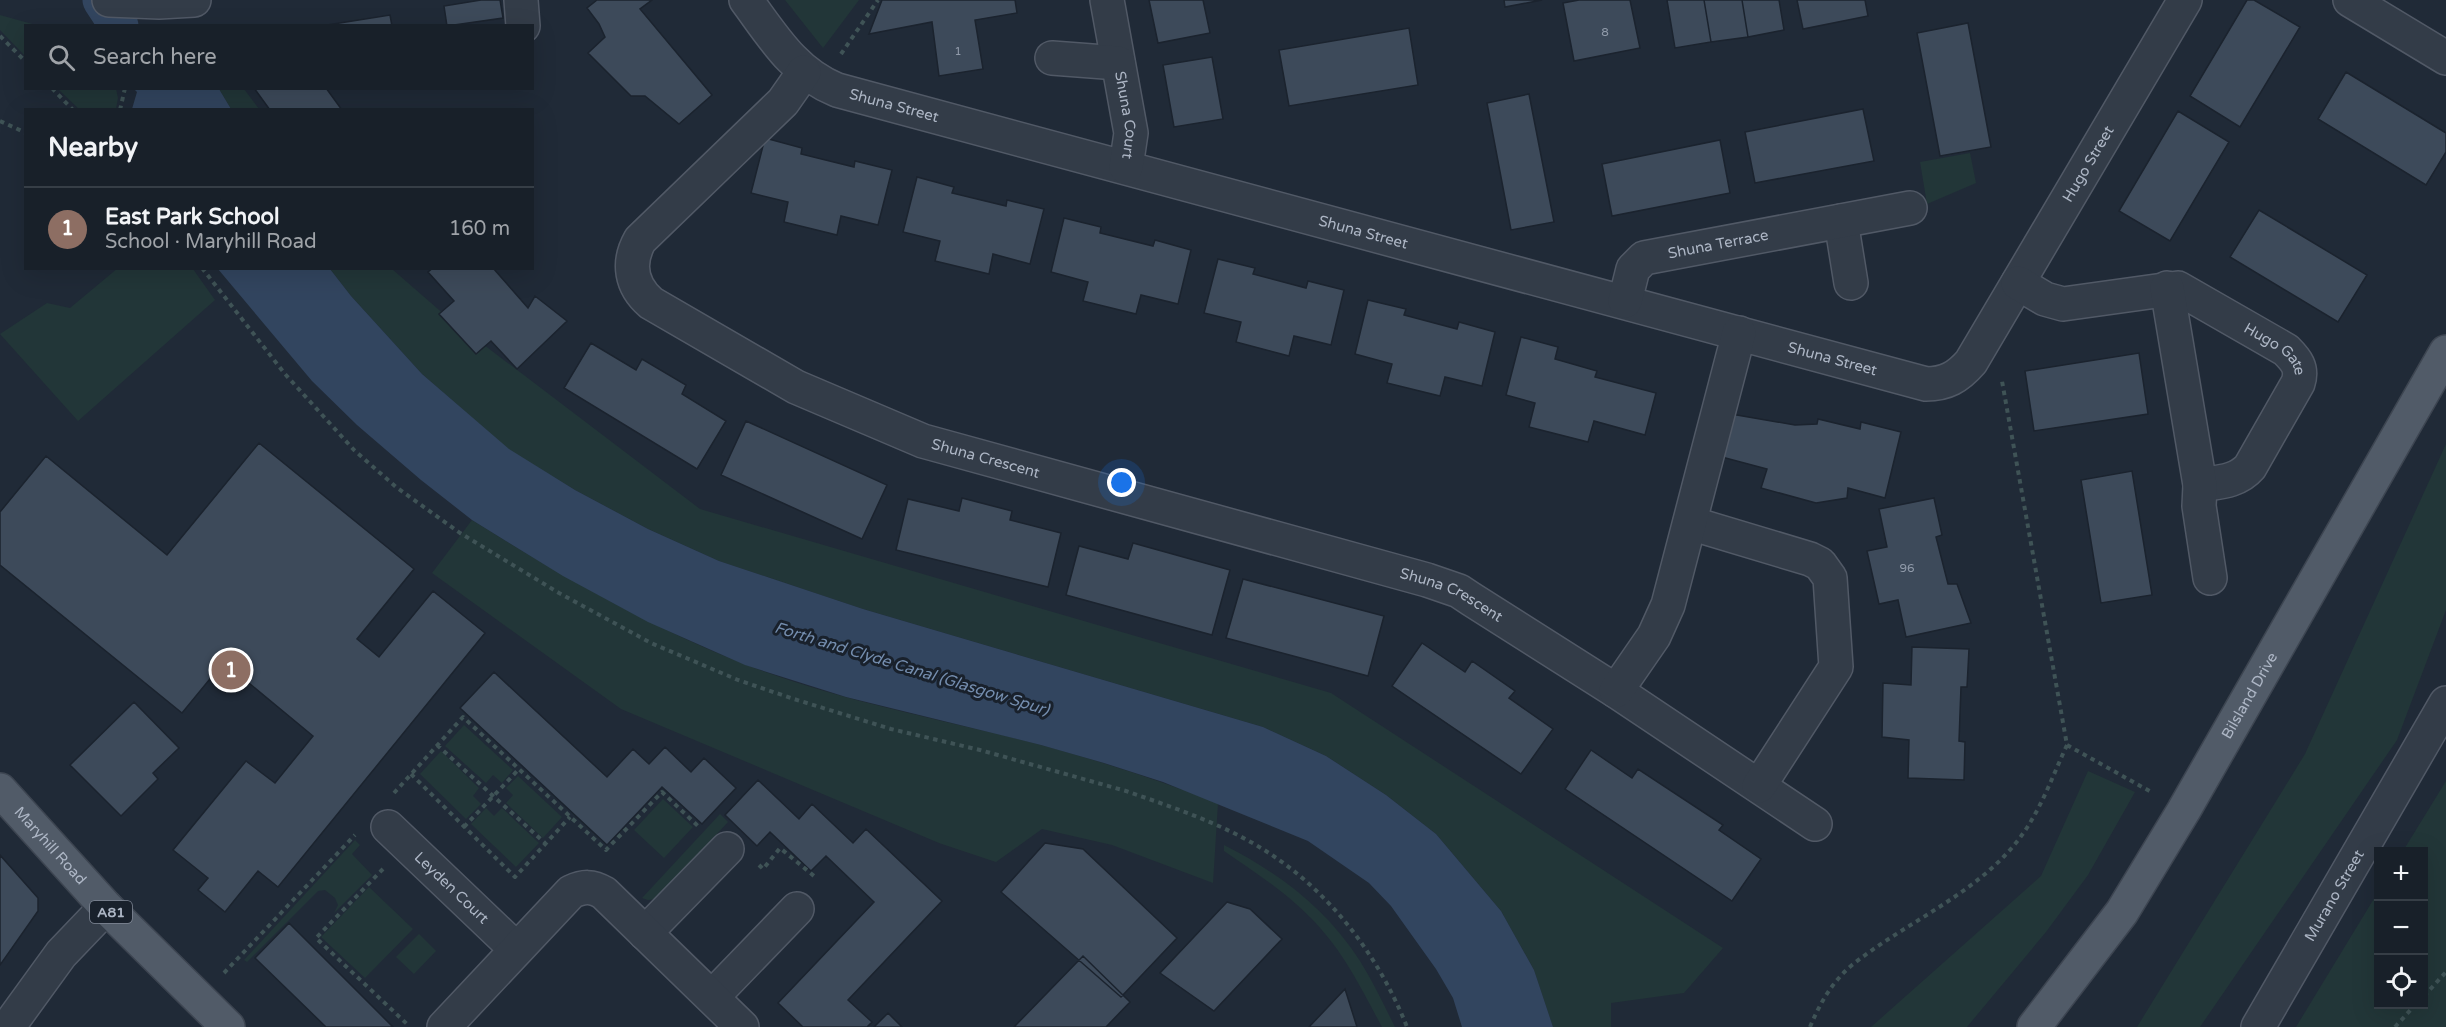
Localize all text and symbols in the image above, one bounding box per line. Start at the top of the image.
search box [24,24,534,90]
house number: 8 [1601,25,1609,39]
icon: search [45,41,78,74]
text: Search here [93,44,217,70]
house number: 1 [954,44,962,58]
street label: Shuna Court [1111,70,1140,161]
street label: Shuna Street [847,85,941,126]
street label: Hugo Street [2059,122,2118,205]
text: Nearby [48,132,138,163]
text: East Park School [105,204,279,230]
street label: Shuna Street [1317,211,1410,253]
text: 1 [61,217,74,241]
text: 160 m [449,217,510,241]
street label: Shuna Terrace [1666,226,1770,262]
text: School · Maryhill Road [105,230,317,254]
street label: Hugo Gate [2241,319,2309,376]
street label: Shuna Street [1786,338,1879,379]
street label: Shuna Crescent [930,435,1042,482]
your location [1107,468,1136,497]
house number: 96 [1899,561,1915,575]
street label: Shuna Crescent [1398,564,1506,626]
water label: Forth and Clyde Canal (Glasgow Spur) [772,618,1052,721]
pin: 1 [212,648,250,692]
street label: Bilsland Drive [2218,649,2281,742]
street label: Maryhill Road [11,803,90,888]
street label: Murano Street [2301,846,2368,944]
map controls [2374,847,2428,1009]
button: + [2374,847,2428,901]
street label: Leyden Court [411,848,493,928]
road number: A81 [90,901,132,923]
button: − [2374,901,2428,955]
button: locate [2374,955,2428,1009]

